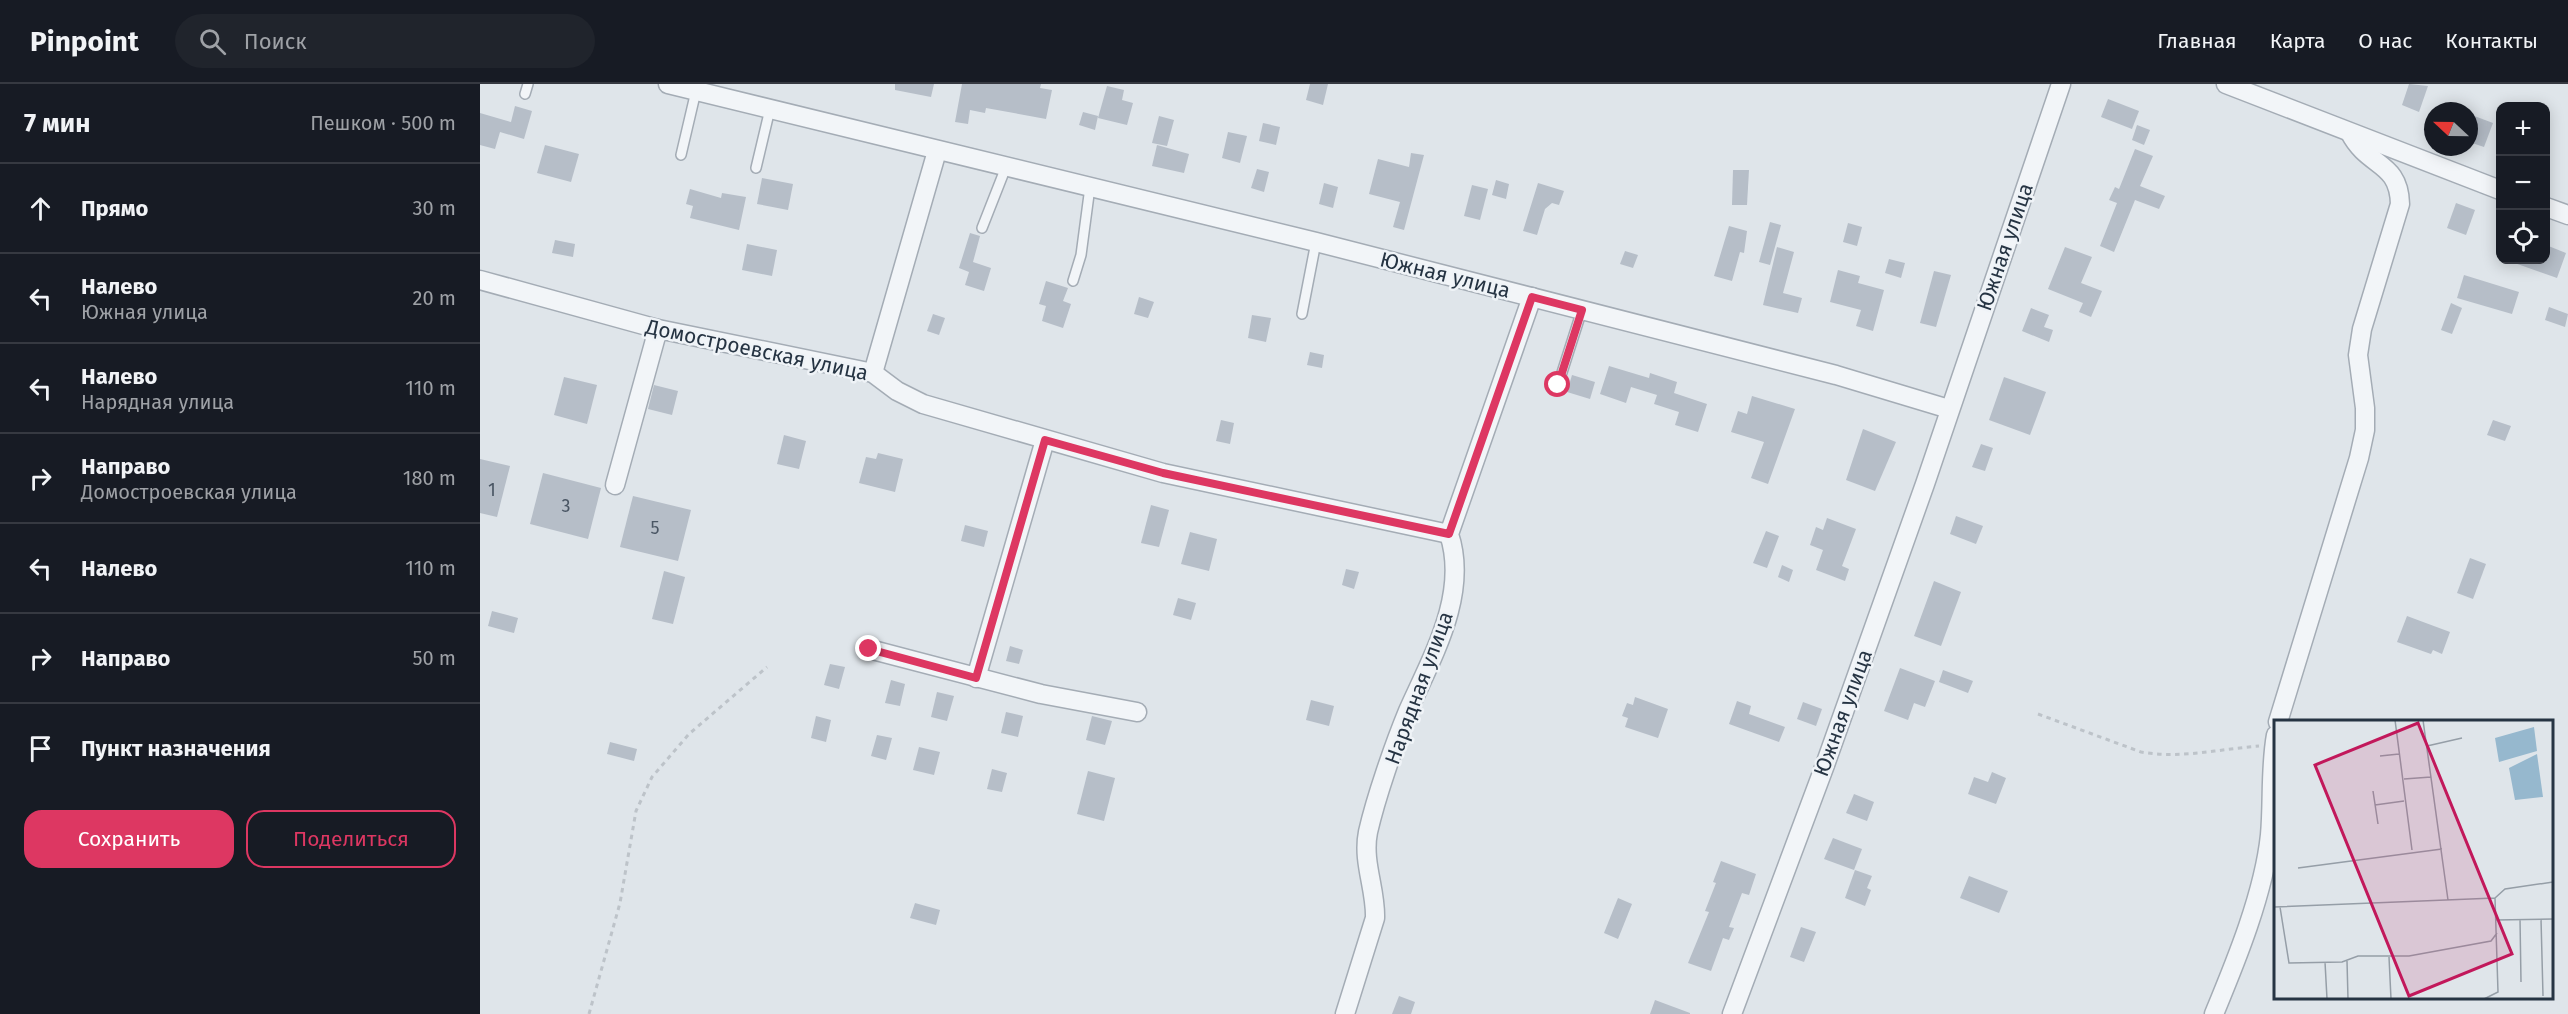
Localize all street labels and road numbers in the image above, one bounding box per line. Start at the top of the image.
street label: Южная улица [1971,180,2039,314]
street label: Южная улица [1377,246,1513,304]
street label: Домостроевская улица [642,314,871,386]
street label: Нарядная улица [1379,608,1459,768]
street label: Южная улица [1808,646,1878,780]

